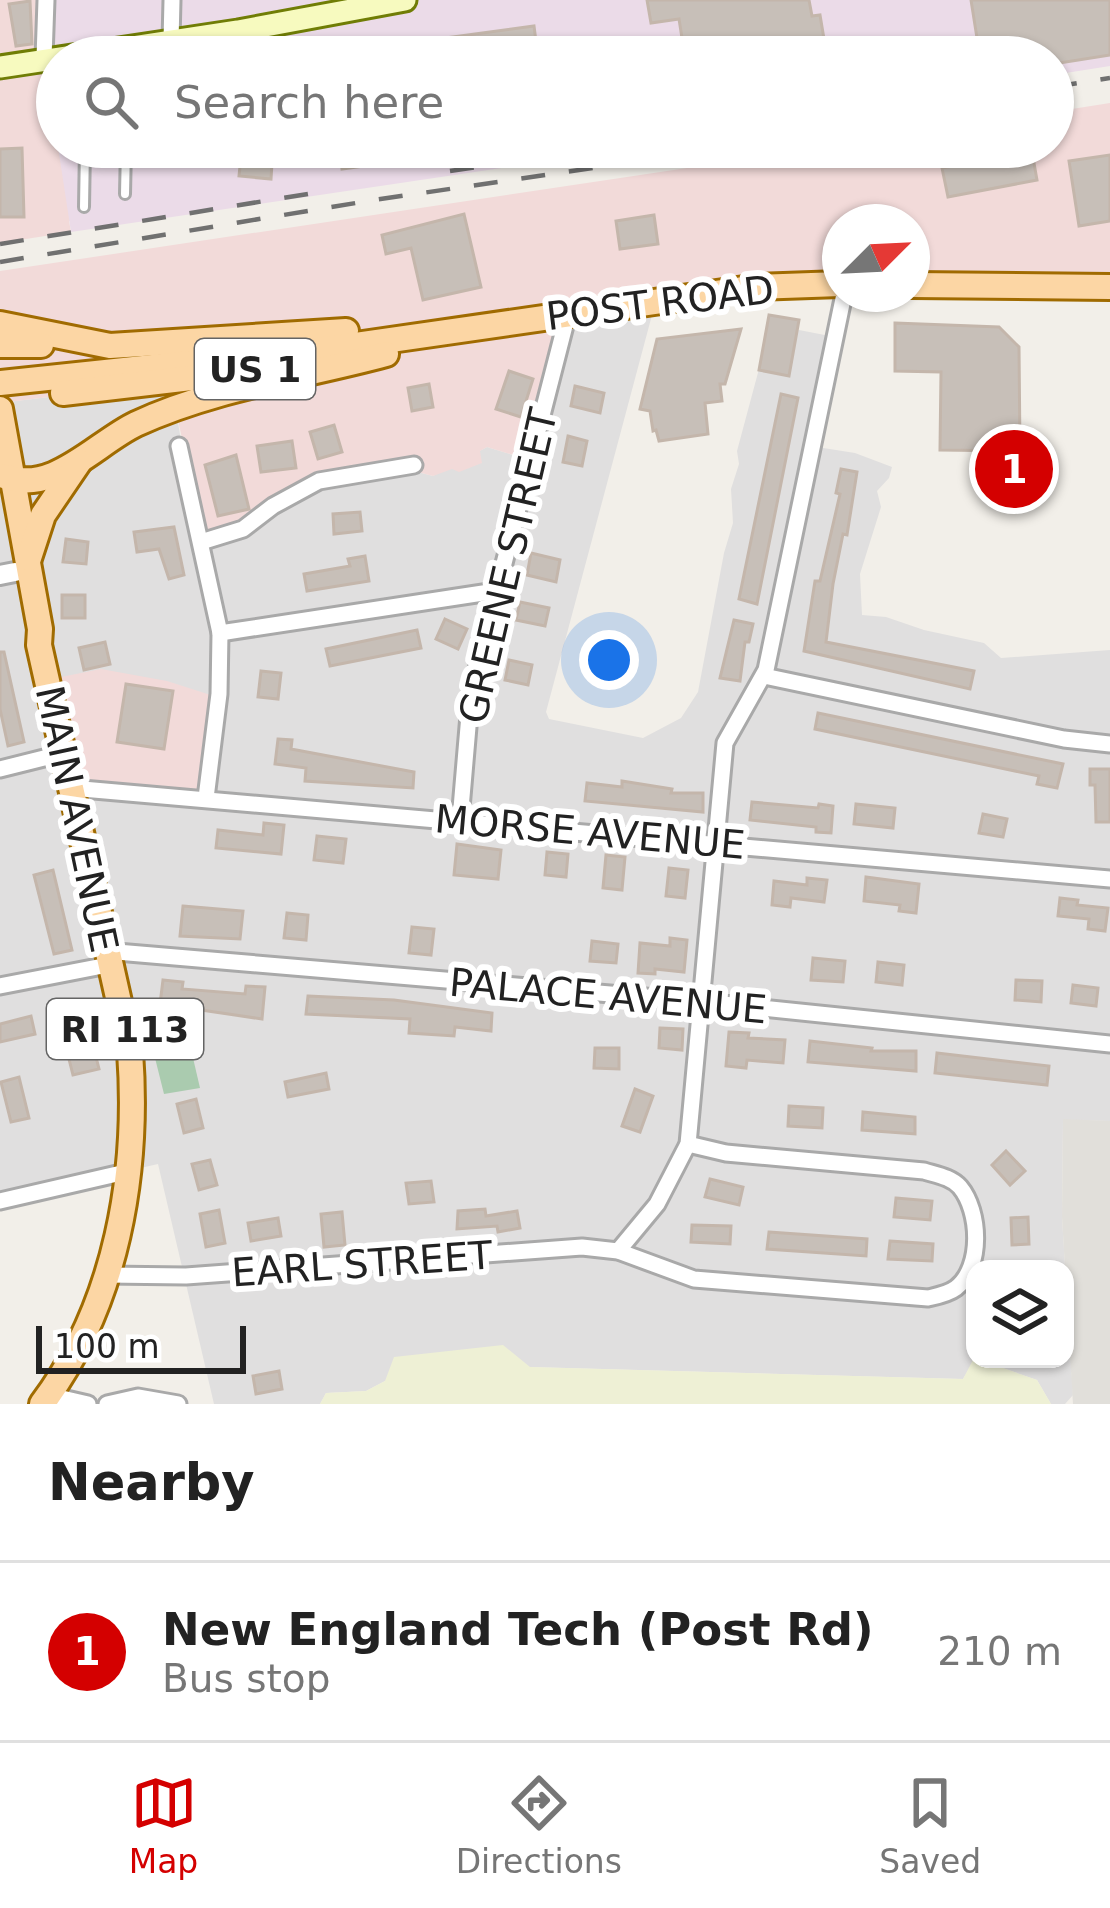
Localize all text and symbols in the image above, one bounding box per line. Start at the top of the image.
search box [36,36,1074,168]
icon: search [78,69,144,135]
text: Search here [174,76,444,129]
north arrow [822,204,930,312]
street label: POST ROAD [544,267,776,339]
road number: US 1 [195,339,315,399]
street label: GREENE STREET [450,404,566,728]
pin: 1 [975,424,1053,514]
your location [579,630,639,690]
street label: MAIN AVENUE [27,682,127,956]
street label: MORSE AVENUE [433,796,747,868]
street label: PALACE AVENUE [447,960,769,1032]
road number: RI 113 [47,999,203,1059]
street label: EARL STREET [230,1232,494,1296]
map controls [966,1260,1074,1368]
button: layers [966,1260,1074,1368]
scale bar [36,1320,246,1373]
text: 100 m [54,1327,160,1366]
text: Nearby [48,1453,255,1512]
text: New England Tech (Post Rd) [162,1603,874,1656]
text: 1 [73,1629,101,1674]
text: 210 m [937,1629,1062,1674]
text: Bus stop [162,1656,330,1701]
tab: Map [129,1770,198,1881]
tab: Directions [456,1770,622,1881]
tab: Saved [879,1770,981,1881]

